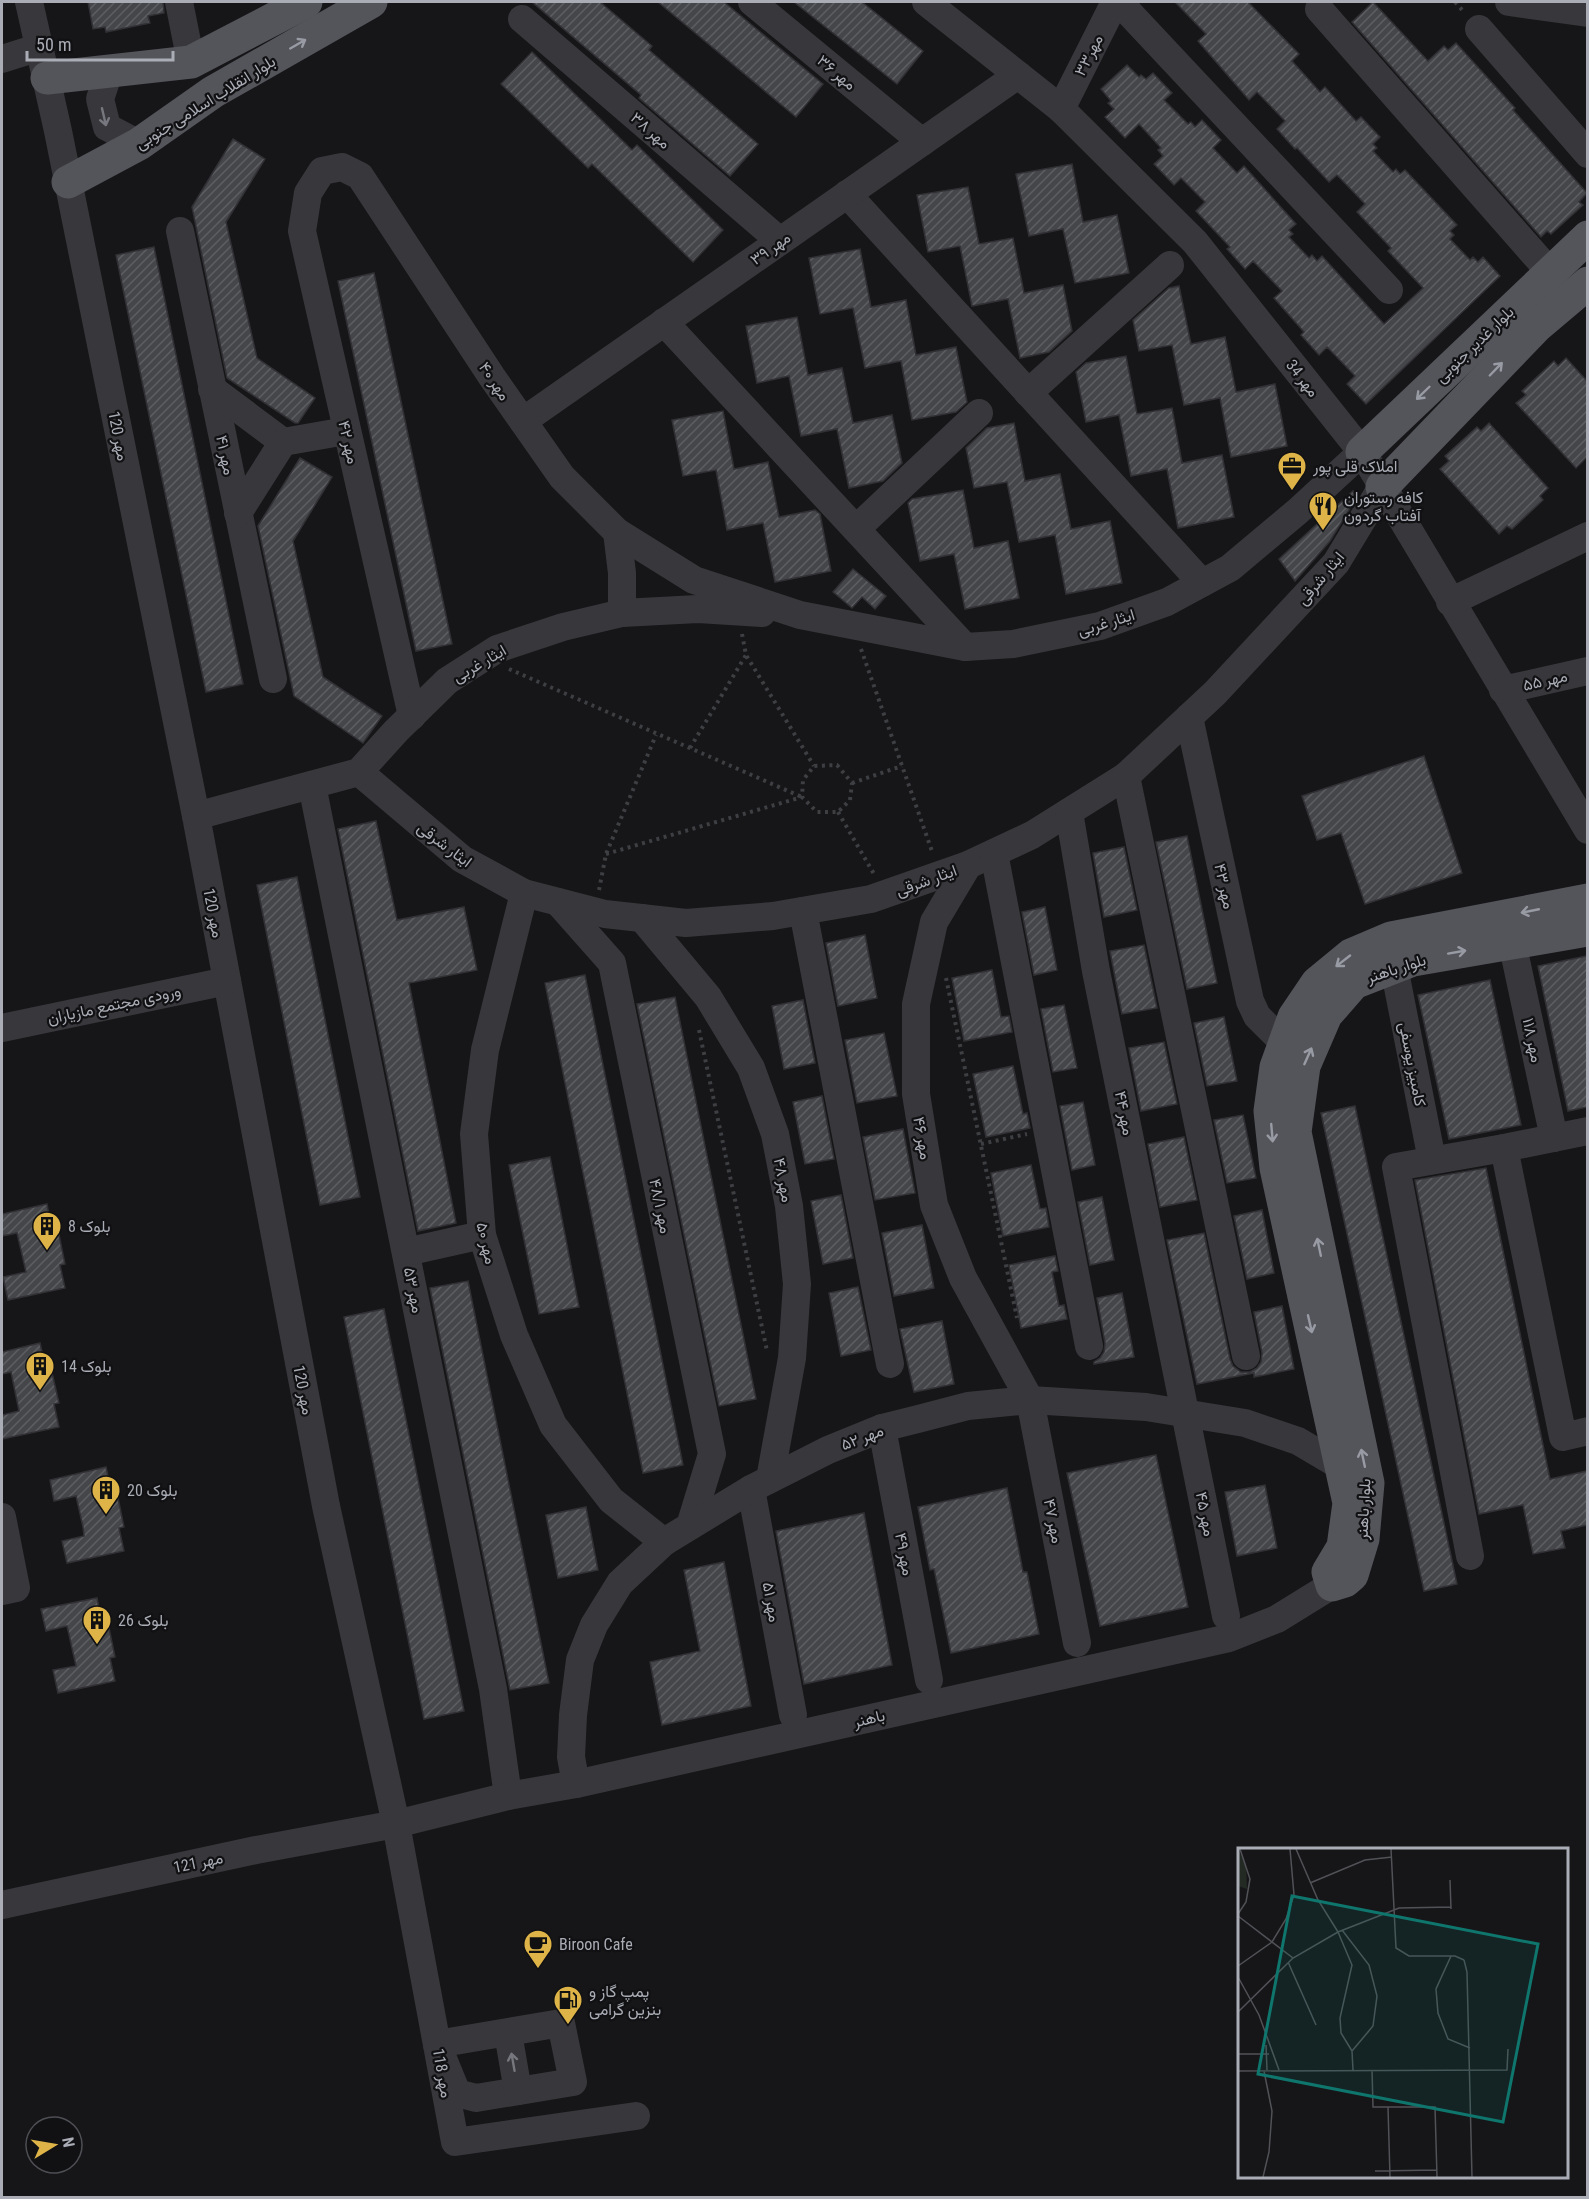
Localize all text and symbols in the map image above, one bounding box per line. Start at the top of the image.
scale bar [27,24,172,62]
street label: مهر۳۳ [1070,31,1108,79]
text: 50 m [36,34,71,55]
one-way arrow [289,38,306,50]
street label: بلوار انقلاب اسلامی جنوبی [132,51,280,154]
street label: مهر ۳۶ [813,51,860,95]
one-way arrow [99,107,111,126]
street label: مهر ۳۸ [626,108,674,153]
street label: مهر ۳۹ [747,228,795,270]
street label: بلوار غدیر جنوبی [1431,302,1518,387]
street label: مهر 34 [1281,356,1323,401]
street label: مهر ۴۰ [474,358,514,405]
one-way arrow [1488,361,1503,376]
one-way arrow [1416,386,1431,401]
street label: مهر 120 [103,410,133,463]
street label: مهر ۴۲ [333,419,363,466]
street label: مهر ۴۱ [211,434,239,477]
office icon: املاک قلی پور [1276,450,1308,492]
place label: املاک قلی پور [1312,457,1397,478]
place label: کافه رستوران آفتاب گردون [1344,488,1423,526]
restaurant icon: کافه رستوران آفتاب گردون [1307,490,1339,532]
street label: ایثار شرقی [1293,548,1349,609]
street label: ایثار غربی [1075,605,1137,641]
street label: ایثار غربی [449,640,510,687]
street label: مهر ۵۵ [1521,666,1570,696]
street label: ایثار شرقی [413,818,476,872]
street label: ایثار شرقی [893,861,960,901]
street label: مهر ۴۳ [1209,862,1239,911]
street label: مهر 120 [198,887,228,940]
one-way arrow [1521,906,1540,917]
one-way arrow [1446,946,1466,957]
street label: بلوار باهنر [1363,950,1429,988]
one-way arrow [1336,955,1352,968]
street label: ورودی مجتمع مازیاران [46,981,183,1030]
street label: مهر ۱۱۸ [1518,1016,1546,1064]
street label: کامبیز یوسفی [1394,1020,1430,1108]
one-way arrow [1303,1047,1314,1065]
street label: مهر ۴۴ [1110,1089,1138,1137]
street label: مهر ۴۶ [908,1115,936,1161]
one-way arrow [1267,1122,1278,1142]
street label: مهر ۴۸ [769,1156,797,1204]
street label: مهر ۴۸/۱ [644,1177,676,1235]
building icon: بلوک 8 [31,1210,63,1252]
place label: بلوک 8 [68,1217,111,1237]
street label: مهر ۵۰ [471,1220,501,1266]
one-way arrow [1313,1238,1324,1257]
street label: مهر ۵۳ [399,1266,427,1315]
one-way arrow [1305,1314,1317,1333]
building icon: بلوک 14 [24,1350,56,1392]
place label: بلوک 14 [61,1357,111,1377]
street label: مهر 120 [288,1364,318,1417]
street label: مهر ۵۲ [838,1421,887,1455]
one-way arrow [1357,1449,1368,1469]
building icon: بلوک 20 [90,1474,122,1516]
street label: بلوار باهنر [1352,1478,1376,1541]
place label: بلوک 20 [127,1481,177,1501]
street label: مهر ۴۵ [1191,1490,1219,1538]
street label: مهر ۴۷ [1039,1497,1067,1545]
street label: مهر ۴۹ [890,1531,918,1577]
street label: مهر ۵۱ [758,1581,784,1624]
building icon: بلوک 26 [81,1604,113,1646]
place label: بلوک 26 [118,1611,168,1631]
street label: باهنر [851,1706,887,1732]
street label: مهر 121 [172,1848,225,1878]
inset map [1238,1848,1568,2178]
cafe icon: Biroon Cafe [522,1928,554,1970]
place label: Biroon Cafe [559,1935,633,1954]
place label: پمپ گاز و بنزین گرامی [589,1982,661,2020]
fuel station icon: پمپ گاز و بنزین گرامی [552,1984,584,2026]
street label: مهر 118 [428,2047,456,2100]
one-way arrow [507,2053,518,2072]
north arrow [24,2115,84,2175]
text: N [58,2136,78,2149]

